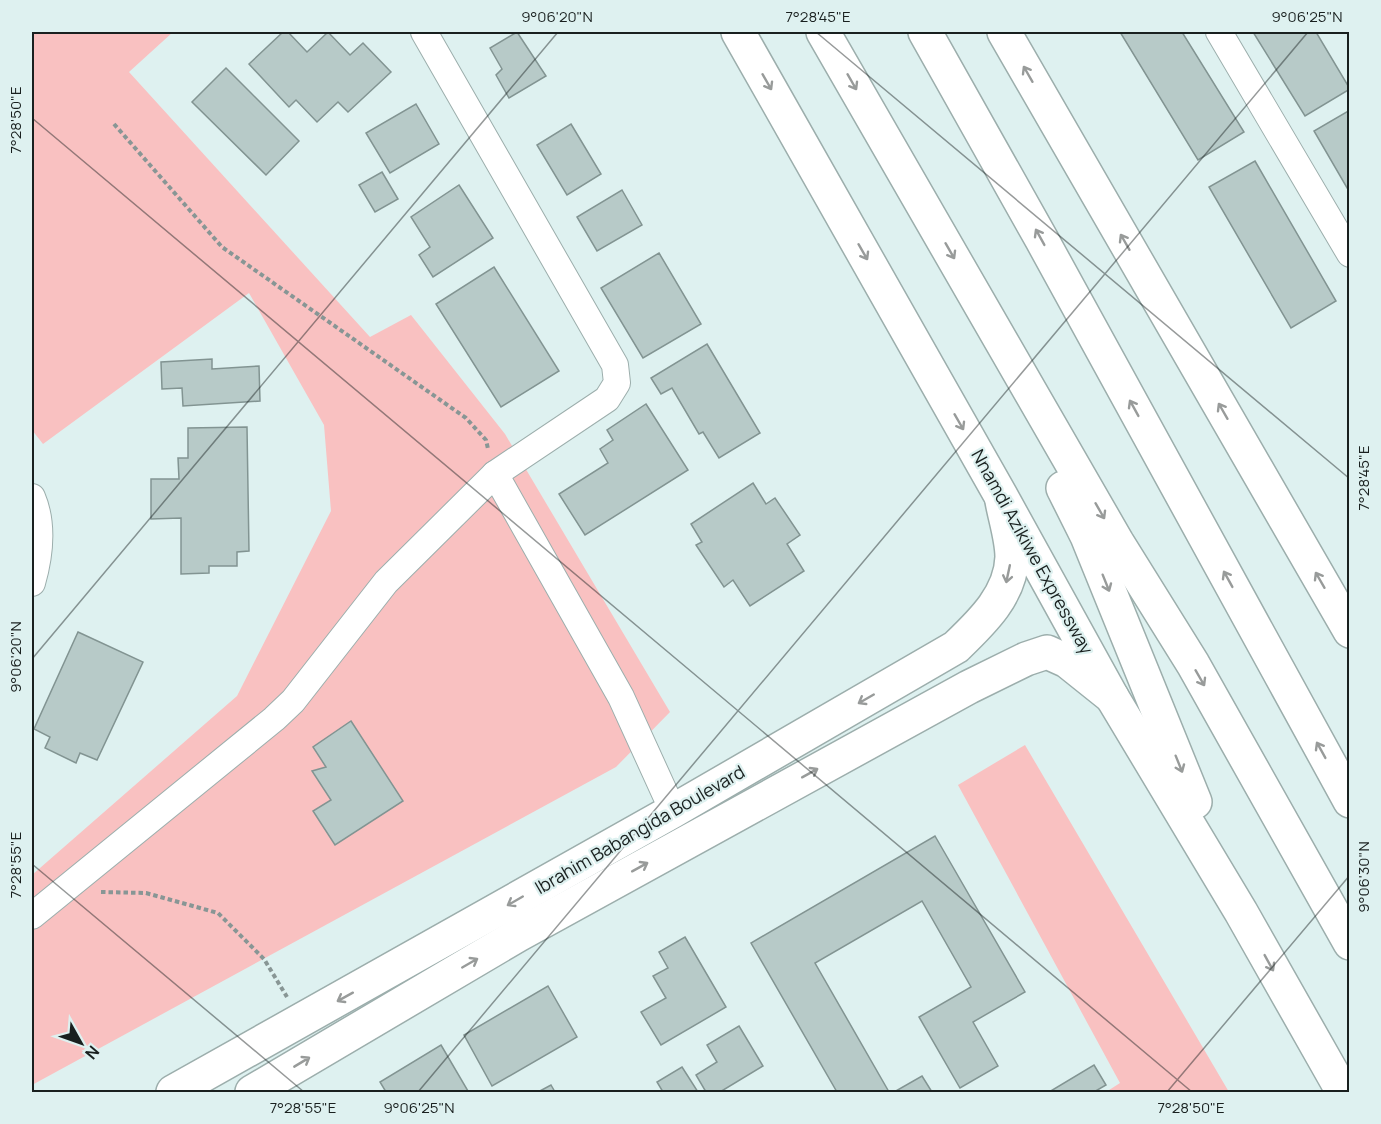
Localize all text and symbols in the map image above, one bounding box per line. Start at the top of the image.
text: 9°06'20"N [521,6,593,27]
text: 7°28'45"E [786,6,850,27]
text: 9°06'25"N [1271,6,1343,27]
one-way arrow [1021,65,1033,82]
one-way arrow [762,73,773,91]
one-way arrow [846,73,858,90]
text: 7°28'50"E [5,87,26,153]
one-way arrow [1034,229,1046,246]
one-way arrow [1119,234,1131,251]
one-way arrow [944,242,956,259]
one-way arrow [857,243,869,260]
one-way arrow [1128,400,1140,417]
one-way arrow [1216,403,1228,420]
one-way arrow [953,413,965,430]
street label: Nnamdi Azikiwe Expressway [966,445,1099,659]
text: 7°28'45"E [1353,446,1374,510]
one-way arrow [1094,502,1106,519]
one-way arrow [1002,564,1013,583]
one-way arrow [1222,571,1234,588]
one-way arrow [1314,572,1326,589]
one-way arrow [1101,573,1112,592]
text: 9°06'20"N [5,621,26,693]
one-way arrow [1195,669,1207,686]
one-way arrow [858,693,875,705]
one-way arrow [1315,742,1327,759]
one-way arrow [1174,754,1185,773]
street label: Ibrahim Babangida Boulevard [530,759,749,899]
one-way arrow [801,767,818,779]
text: 7°28'55"E [5,832,26,898]
text: 9°06'30"N [1353,841,1374,913]
one-way arrow [631,861,648,873]
one-way arrow [507,895,524,907]
one-way arrow [1264,954,1276,971]
one-way arrow [461,957,478,969]
one-way arrow [337,991,354,1003]
north arrow [51,1013,111,1073]
text: N [80,1041,105,1064]
one-way arrow [293,1056,310,1068]
text: 7°28'55"E [270,1097,336,1118]
text: 9°06'25"N [383,1097,455,1118]
text: 7°28'50"E [1158,1097,1224,1118]

